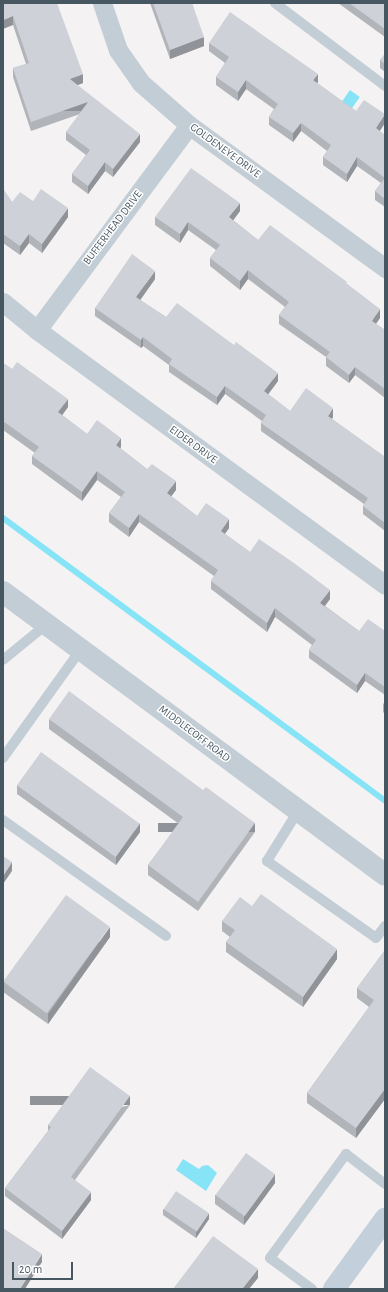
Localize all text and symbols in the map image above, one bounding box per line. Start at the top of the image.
street label: GOLDENEYE DRIVE [187,121,263,181]
street label: BUFFERHEAD DRIVE [81,188,145,268]
street label: EIDER DRIVE [166,423,220,467]
street label: MIDDLECOFF ROAD [156,703,232,765]
scale bar [14,1254,75,1280]
text: 20 m [19,1263,42,1275]

